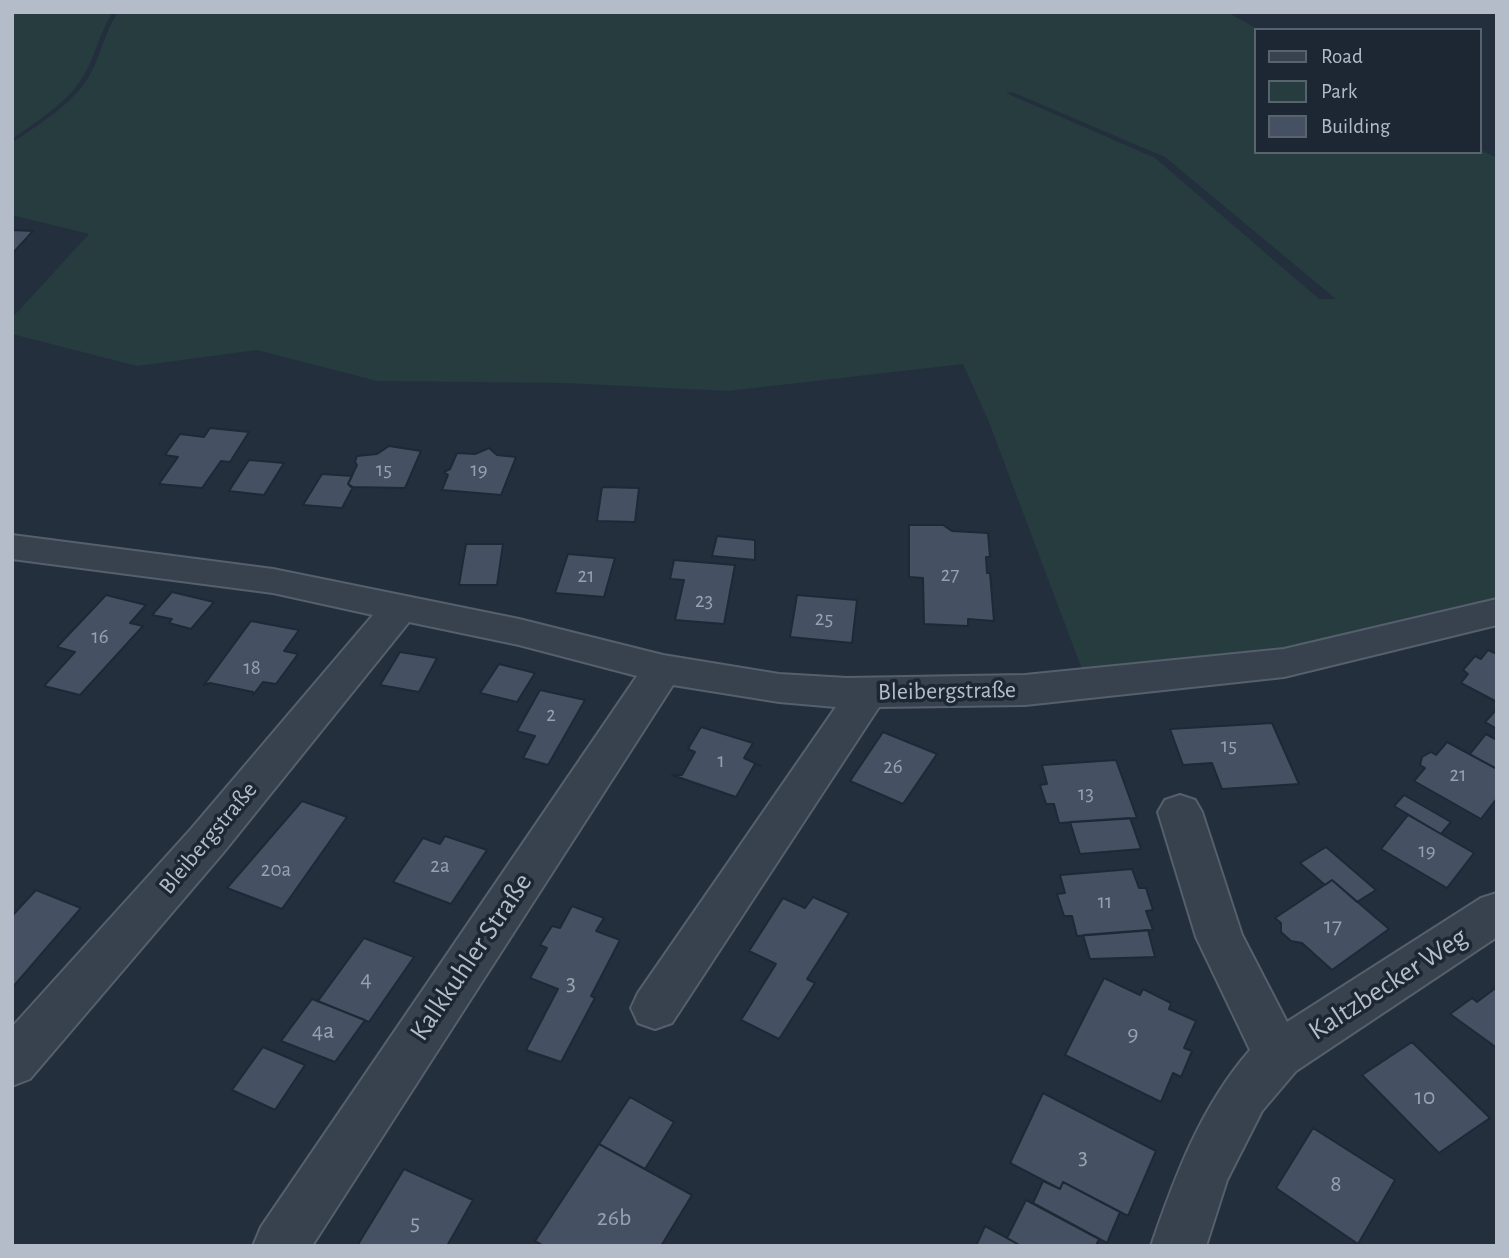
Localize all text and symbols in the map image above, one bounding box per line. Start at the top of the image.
legend [1254,28,1481,154]
text: Road [1321,46,1363,67]
text: Park [1321,81,1357,102]
text: Building [1321,116,1390,137]
house number: 15 [376,457,392,483]
house number: 19 [470,457,488,483]
house number: 27 [941,562,959,588]
house number: 21 [578,563,594,589]
house number: 23 [695,588,713,614]
house number: 25 [815,606,833,632]
house number: 16 [91,624,109,650]
house number: 18 [243,655,261,681]
street label: Bleibergstraße [878,675,1016,707]
house number: 2 [546,702,556,728]
house number: 15 [1221,733,1237,759]
house number: 1 [717,748,725,774]
house number: 26 [883,754,903,780]
house number: 21 [1450,762,1466,788]
street label: Bleibergstraße [153,776,263,900]
house number: 13 [1078,781,1094,807]
house number: 19 [1418,838,1436,864]
house number: 2a [430,853,450,879]
house number: 20a [261,857,291,883]
street label: Kalkkuhler Straße [403,867,539,1047]
house number: 11 [1098,889,1112,915]
house number: 17 [1324,912,1342,940]
street label: Kaltzbecker Weg [1302,920,1474,1048]
house number: 4 [360,965,372,993]
house number: 3 [566,969,576,997]
house number: 4a [312,1017,334,1045]
house number: 9 [1127,1020,1139,1048]
house number: 10 [1415,1083,1435,1111]
house number: 3 [1078,1143,1088,1171]
house number: 8 [1330,1170,1342,1198]
house number: 26b [597,1204,631,1232]
house number: 5 [410,1209,420,1237]

